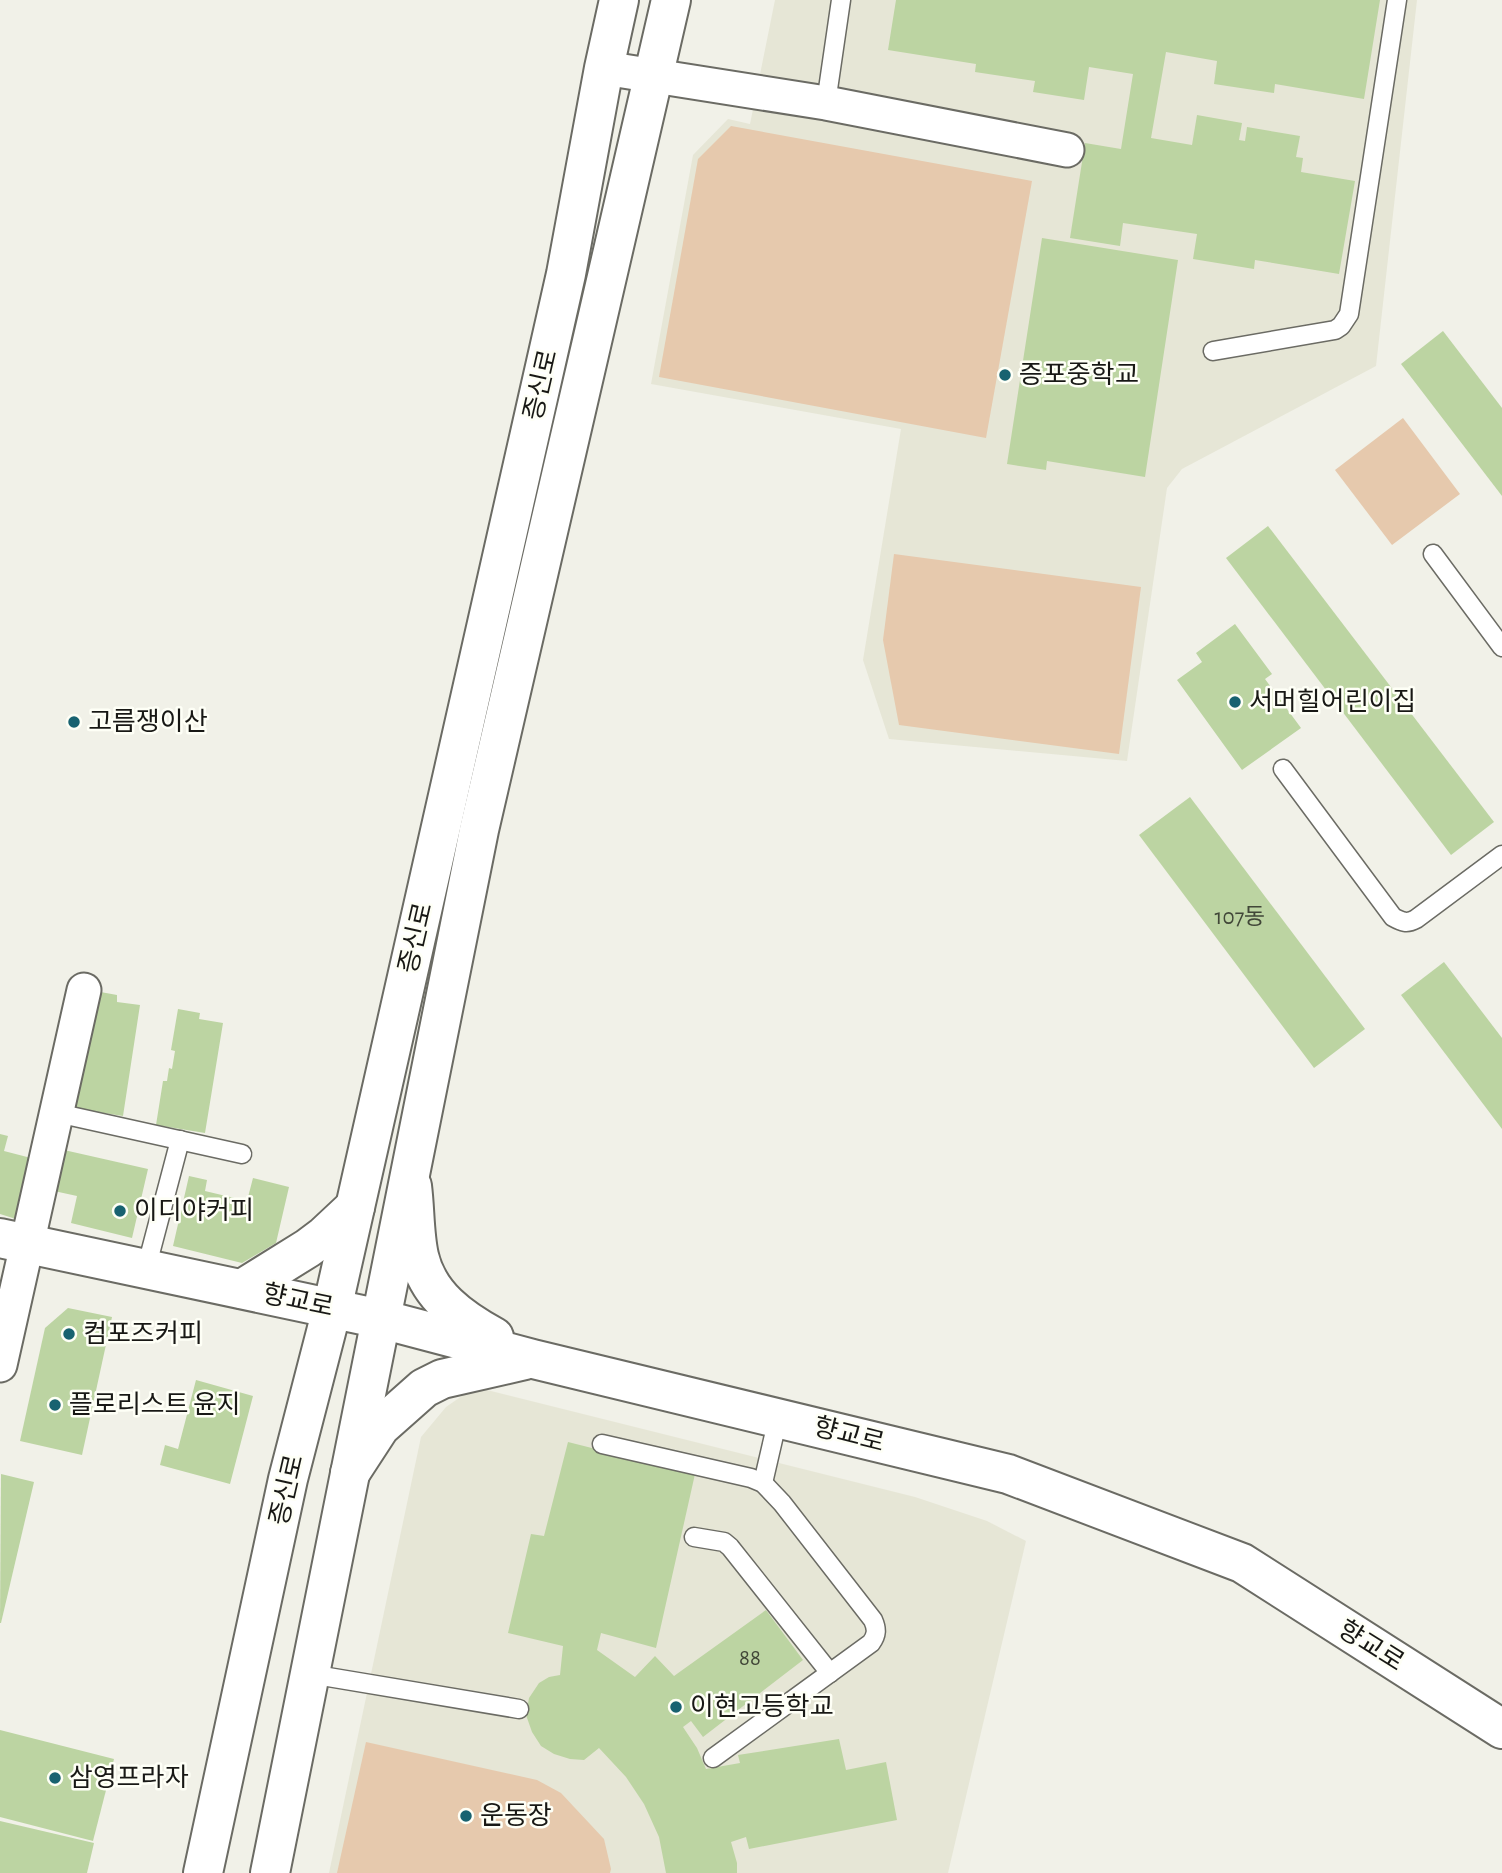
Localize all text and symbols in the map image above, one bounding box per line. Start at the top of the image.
street label: 증신로 [519,347,562,423]
place label: 증포중학교 [1019,361,1139,388]
marker: 증포중학교 [997,367,1013,383]
place label: 서머힐어린이집 [1249,688,1416,715]
marker: 서머힐어린이집 [1227,694,1243,710]
place label: 고름쟁이산 [88,708,208,735]
marker: 고름쟁이산 [66,714,82,730]
street label: 증신로 [394,900,437,976]
house number: 107동 [1215,905,1265,929]
place label: 이디야커피 [134,1197,254,1224]
marker: 이디야커피 [112,1203,128,1219]
street label: 향교로 [260,1280,336,1321]
place label: 컴포즈커피 [83,1320,203,1347]
marker: 컴포즈커피 [61,1326,77,1342]
place label: 플로리스트 윤지 [69,1391,241,1418]
marker: 플로리스트 윤지 [47,1397,63,1413]
street label: 향교로 [811,1413,887,1456]
street label: 증신로 [265,1452,308,1528]
street label: 향교로 [1334,1615,1409,1676]
house number: 88 [739,1647,761,1670]
place label: 이현고등학교 [690,1693,834,1720]
marker: 이현고등학교 [668,1699,684,1715]
place label: 삼영프라자 [69,1764,189,1791]
marker: 삼영프라자 [47,1770,63,1786]
place label: 운동장 [480,1802,552,1829]
marker: 운동장 [458,1808,474,1824]

